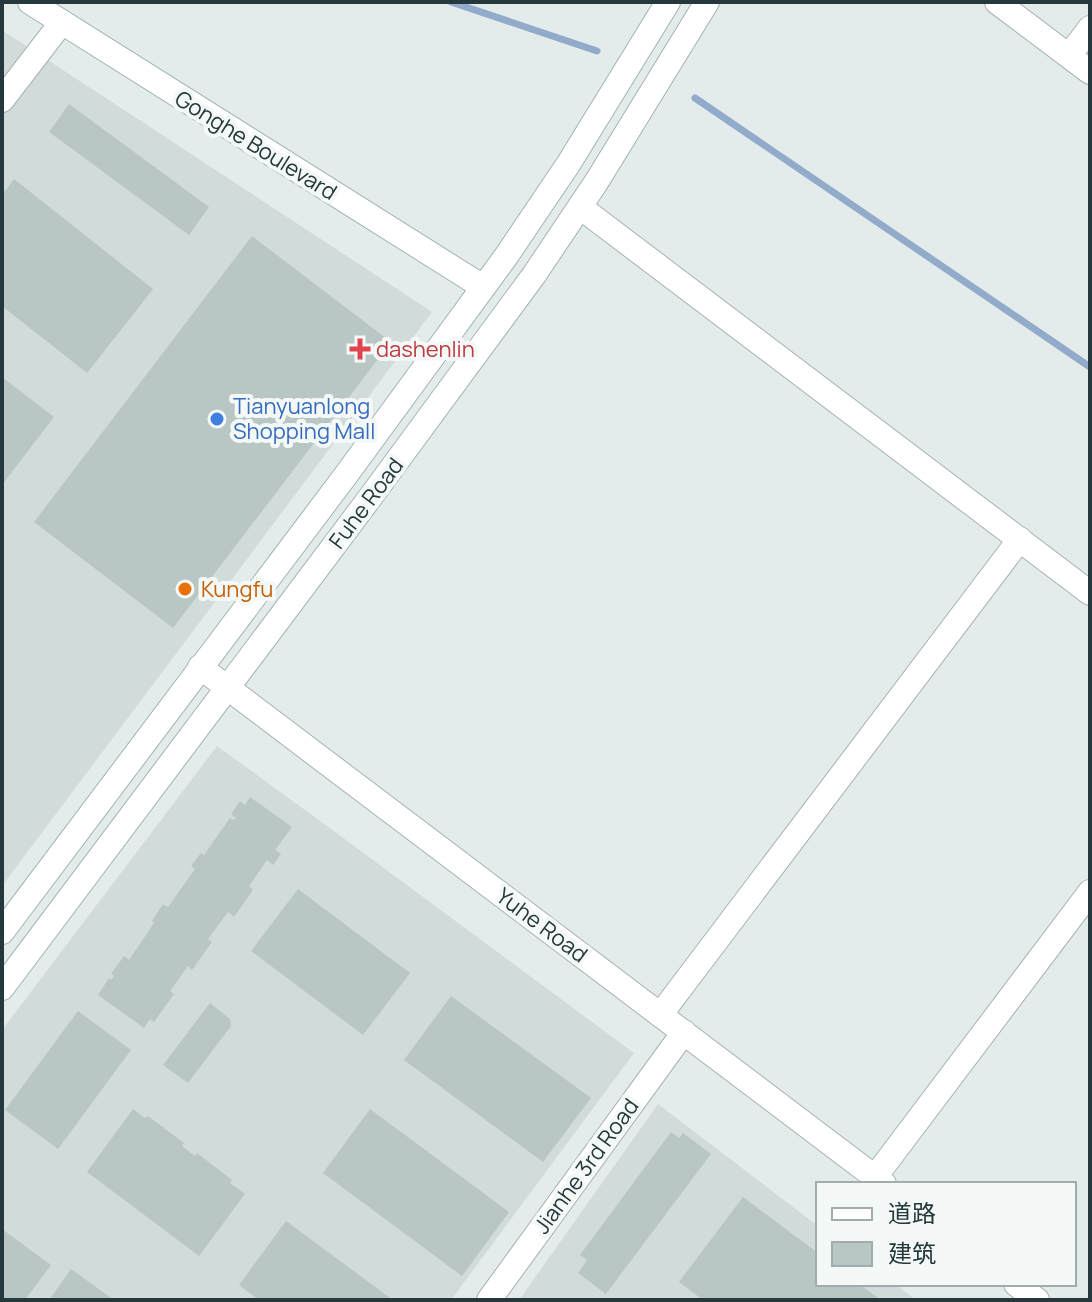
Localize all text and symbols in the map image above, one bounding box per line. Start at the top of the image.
street label: Gonghe Boulevard [169,83,343,207]
place label: dashenlin [376,334,475,364]
marker: dashenlin [351,340,369,358]
place label: Tianyuanlong Shopping Mall [233,391,375,446]
marker: Tianyuanlong Shopping Mall [208,410,226,428]
street label: Fuhe Road [322,451,410,555]
place label: Kungfu [201,574,273,604]
marker: Kungfu [176,580,194,598]
street label: Yuhe Road [490,881,594,969]
street label: Jianhe 3rd Road [527,1092,645,1240]
legend [816,1182,1076,1286]
text: 道路 [888,1196,936,1229]
text: 建筑 [888,1236,936,1269]

